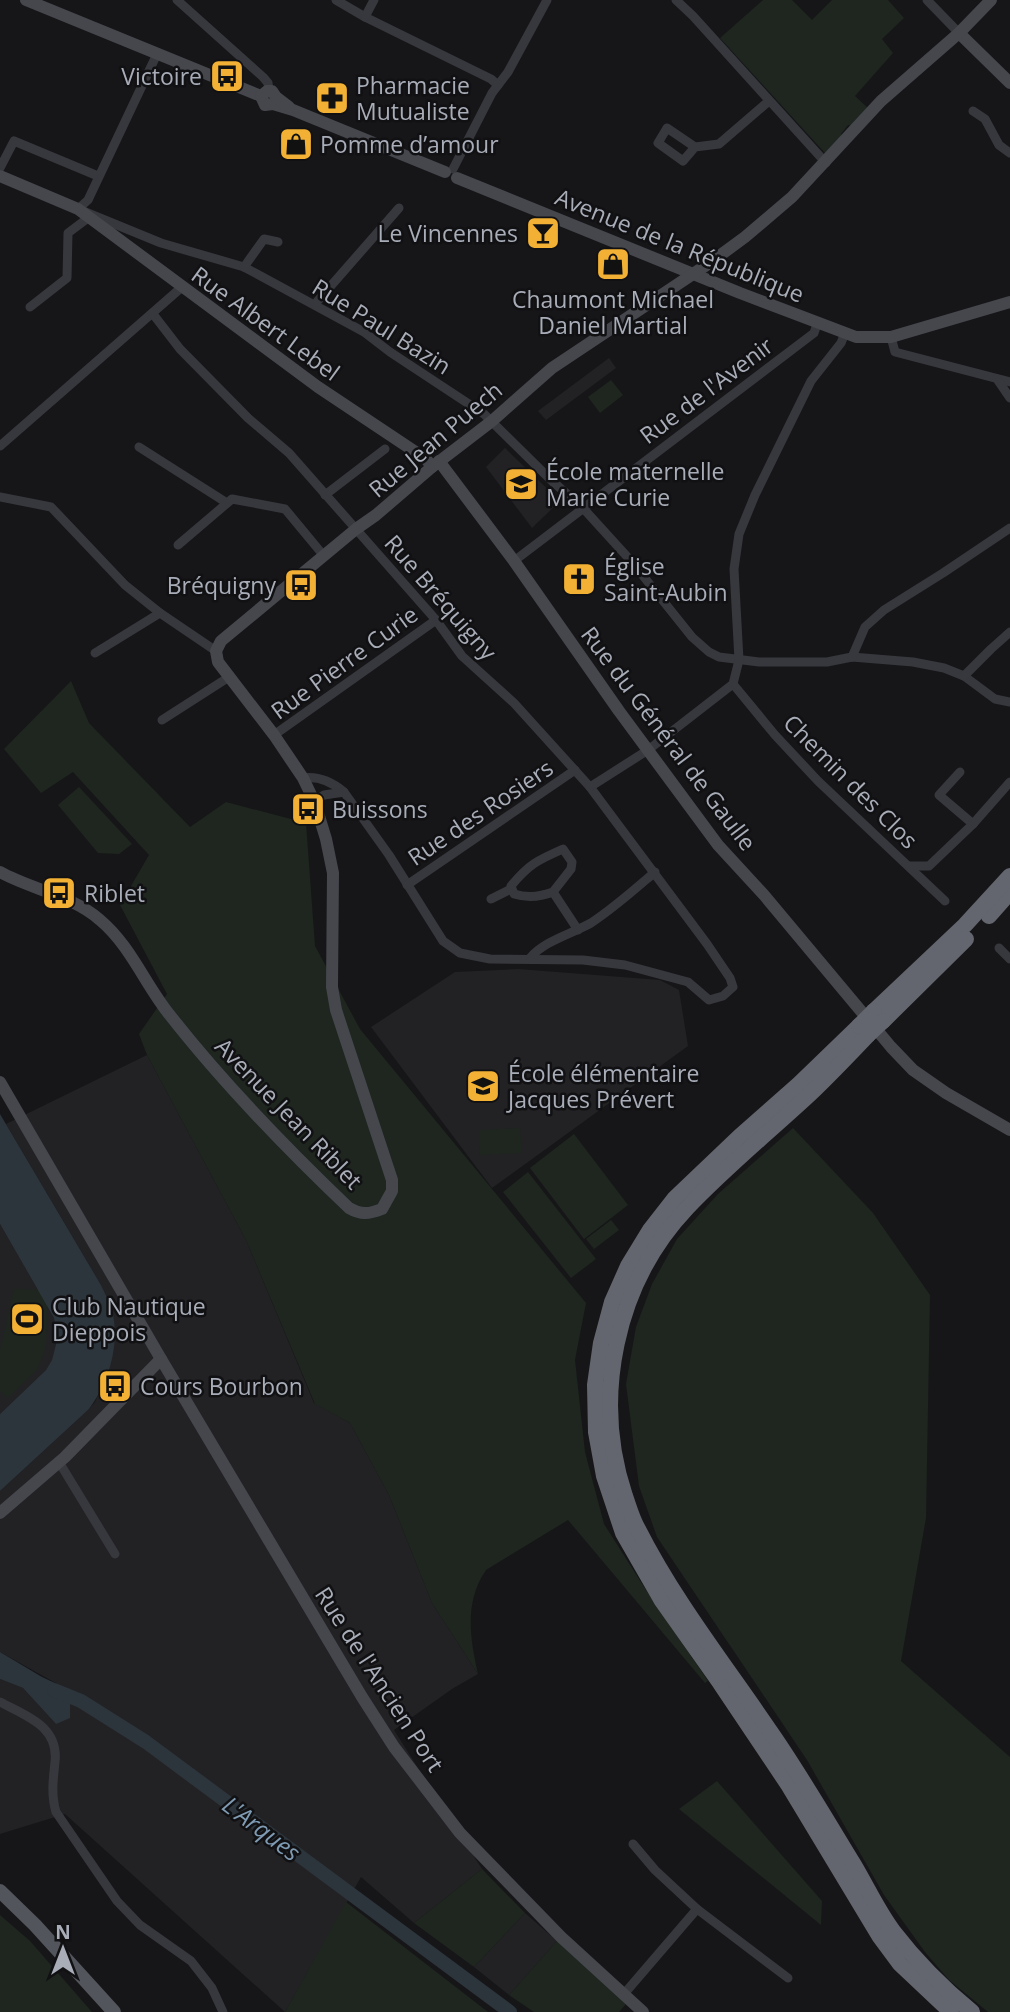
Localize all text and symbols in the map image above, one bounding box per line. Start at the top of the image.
bus stop icon: Victoire [208,57,246,95]
place label: Victoire [121,60,202,92]
place label: Pharmacie Mutualiste [356,69,470,127]
pharmacy icon: Pharmacie Mutualiste [313,79,351,117]
shop icon: Pomme d’amour [277,125,315,163]
place label: Pomme d’amour [320,128,499,160]
street label: Avenue de la République [551,180,809,310]
bar icon: Le Vincennes [524,214,562,252]
place label: Le Vincennes [377,217,518,249]
shop icon: Chaumont Michael Daniel Martial [594,245,632,283]
street label: Rue Albert Lebel [185,258,347,388]
street label: Rue Paul Bazin [307,271,457,381]
place label: Chaumont Michael Daniel Martial [512,283,714,341]
street label: Rue de l'Avenir [633,329,780,451]
street label: Rue Jean Puech [361,374,509,504]
place label: École maternelle Marie Curie [546,455,724,513]
school or university icon: École maternelle Marie Curie [502,465,540,503]
street label: Rue Bréquigny [378,527,505,667]
place label: Église Saint-Aubin [604,550,728,608]
church icon: Église Saint-Aubin [560,560,598,598]
bus stop icon: Bréquigny [282,566,320,604]
place label: Bréquigny [167,569,276,601]
street label: Rue Pierre Curie [264,598,424,726]
street label: Rue du Général de Gaulle [574,619,764,857]
street label: Chemin des Clos [777,707,925,855]
street label: Rue des Rosiers [401,751,559,873]
bus stop icon: Buissons [289,790,327,828]
place label: Buissons [332,793,428,825]
bus stop icon: Riblet [40,874,78,912]
place label: Riblet [84,877,145,909]
street label: Avenue Jean Riblet [208,1030,370,1196]
place label: École élémentaire Jacques Prévert [506,1057,699,1115]
school or university icon: École élémentaire Jacques Prévert [464,1067,502,1105]
place label: Club Nautique Dieppois [52,1290,206,1348]
sports icon: Club Nautique Dieppois [8,1300,46,1338]
bus stop icon: Cours Bourbon [96,1367,134,1405]
place label: Cours Bourbon [140,1370,303,1402]
street label: Rue de l'Ancien Port [308,1580,452,1778]
water label: L'Arques [216,1788,308,1868]
north arrow [28,1914,98,1984]
text: N [55,1919,71,1945]

